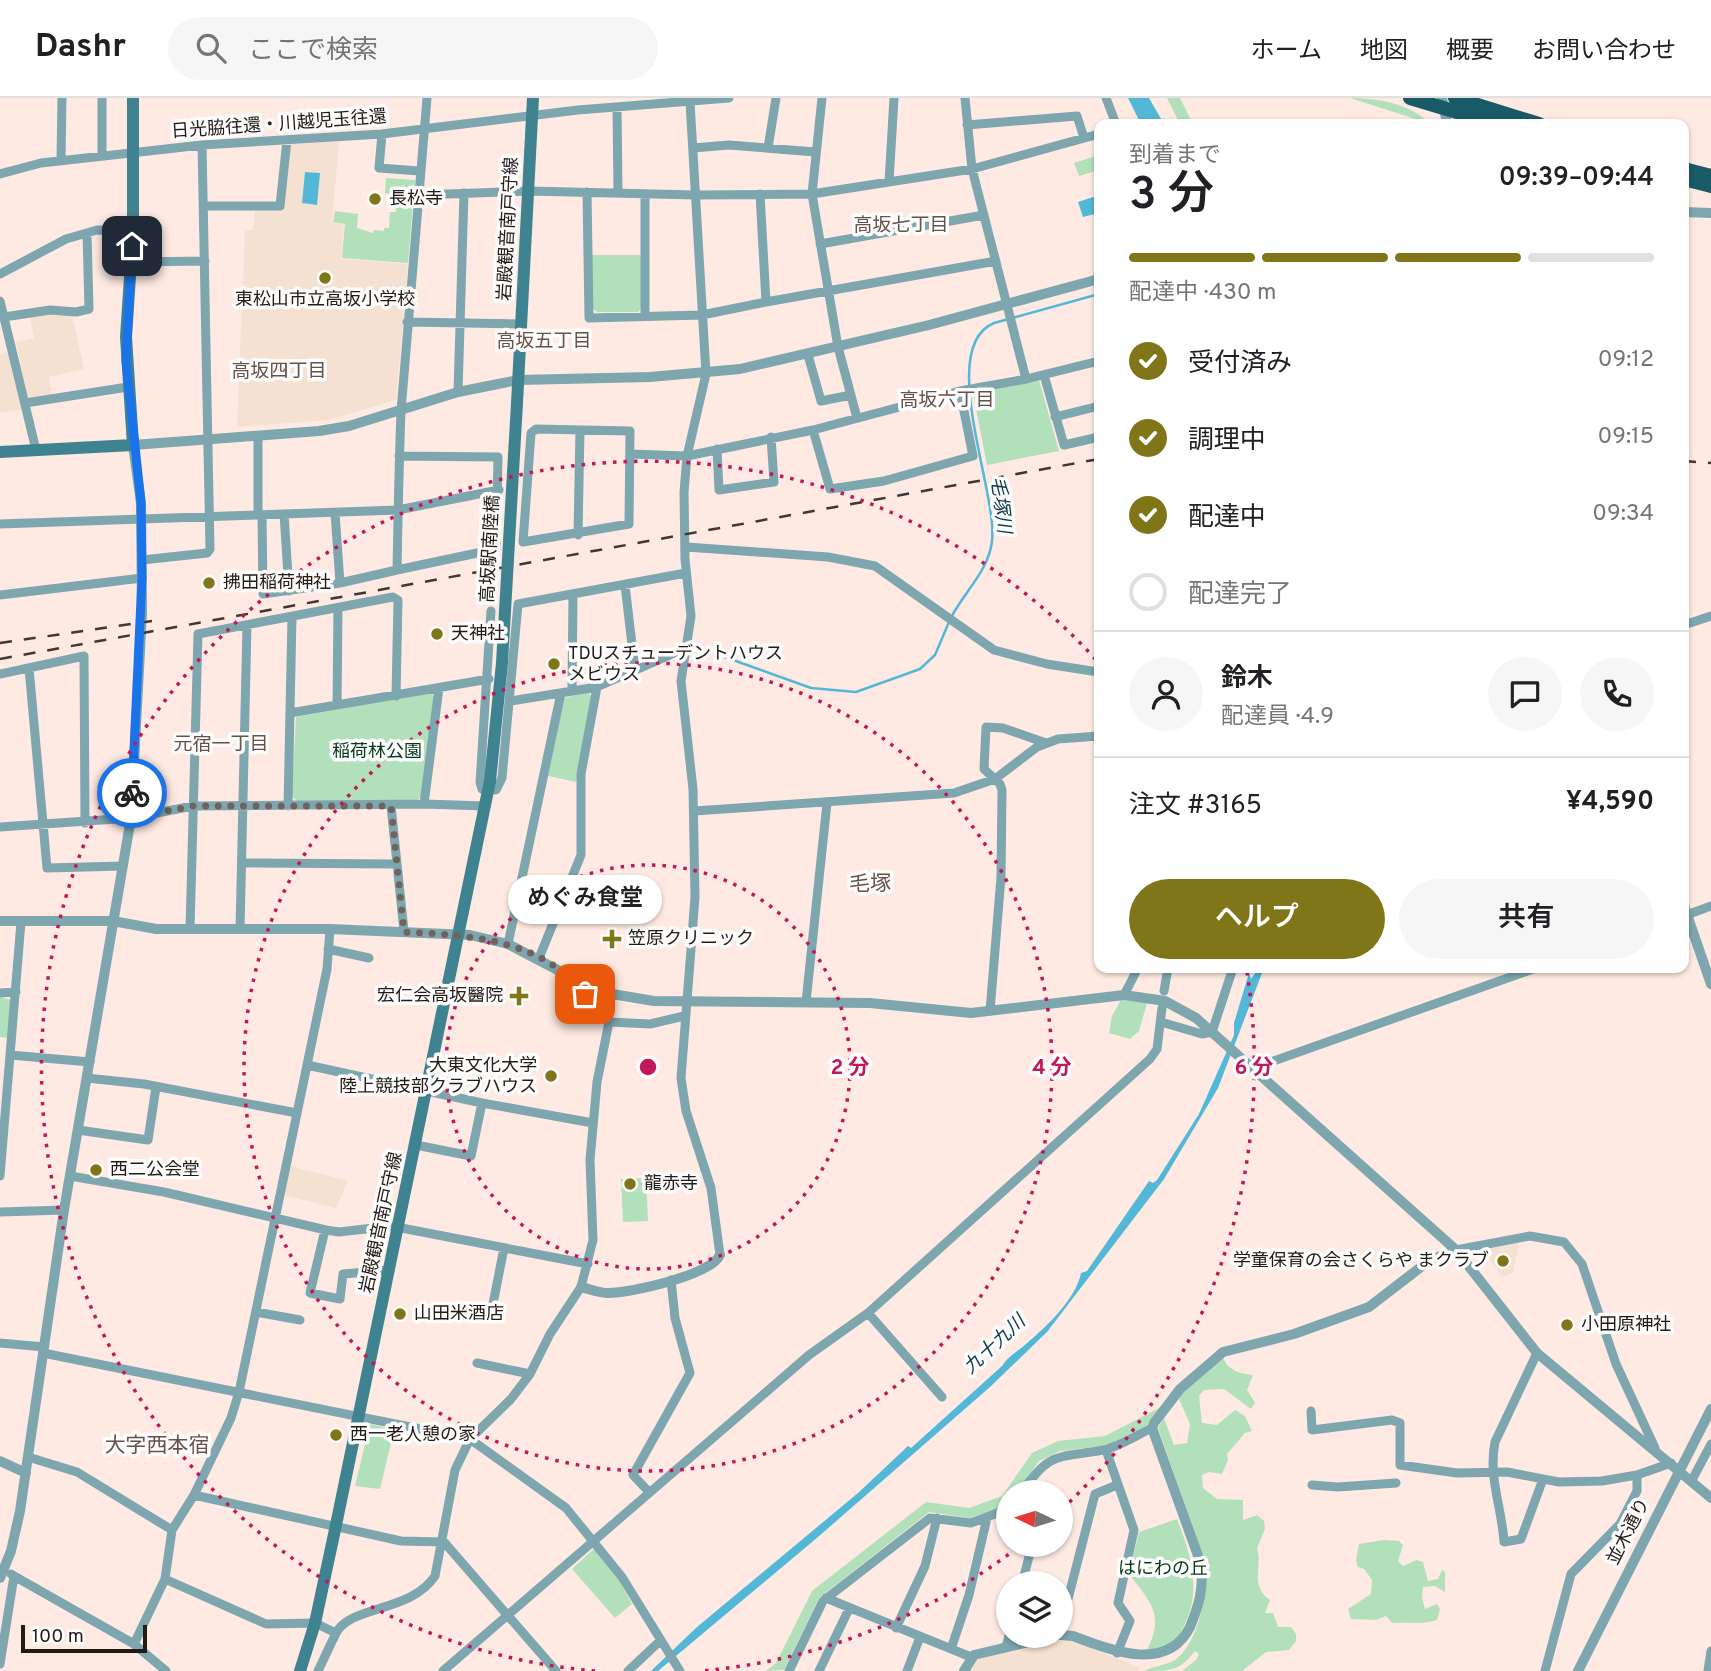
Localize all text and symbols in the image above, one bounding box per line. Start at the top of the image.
search box [168,17,658,80]
text: Dashr [35,27,126,69]
icon: search [192,29,230,67]
text: ここで検索 [248,35,378,68]
text: ホーム [1251,37,1322,67]
text: 地図 [1360,37,1408,67]
text: 概要 [1446,37,1494,67]
text: お問い合わせ [1532,37,1676,67]
street label: 日光脇往還・川越児玉往還 [170,106,388,144]
text: 到着まで [1129,142,1221,171]
street label: 岩殿観音南戸守線 [494,156,524,302]
text: 09:39–09:44 [1499,162,1654,195]
text: 3 分 [1129,167,1214,226]
place label: 長松寺 [389,188,443,211]
marker: 長松寺 [367,191,383,207]
district label: 高坂七丁目 [853,214,949,238]
pin [102,216,162,276]
icon: home [113,227,151,265]
marker: 東松山市立高坂小学校 [317,270,333,286]
text: 配達中 · 430 m [1129,279,1276,308]
place label: 東松山市立高坂小学校 [235,289,415,312]
district label: 高坂五丁目 [496,330,592,354]
icon: check [1129,342,1167,380]
text: 09:12 [1598,346,1654,375]
text: 受付済み [1188,348,1292,381]
district label: 高坂四丁目 [231,360,327,384]
district label: 高坂六丁目 [899,389,995,413]
icon: check [1129,419,1167,457]
text: 09:15 [1597,423,1654,452]
text: 調理中 [1188,425,1266,458]
water label: 毛塚川 [985,475,1016,537]
street label: 高坂駅南陸橋 [477,494,505,604]
icon: check [1129,496,1167,534]
text: 09:34 [1592,500,1654,529]
text: 配達中 [1188,502,1266,535]
place label: 拂田稲荷神社 [223,572,331,595]
marker: 拂田稲荷神社 [201,575,217,591]
text: 配達完了 [1188,579,1292,612]
place label: 天神社 [451,623,505,646]
marker: 天神社 [429,626,445,642]
place label: TDUスチューデントハウス メビウス [568,643,783,687]
marker: TDUスチューデントハウス メビウス [546,656,562,672]
button: person [1129,657,1203,731]
button: chat [1488,657,1562,731]
button: phone [1580,657,1654,731]
text: 鈴木 [1221,663,1273,696]
text: 配達員 · 4.9 [1221,703,1334,732]
district label: 元宿一丁目 [173,733,269,757]
park label: 稲荷林公園 [332,741,422,764]
courier [97,758,167,828]
icon: bike [113,774,151,812]
text: ¥4,590 [1566,786,1654,819]
text: 注文 #3165 [1129,790,1262,823]
district label: 毛塚 [849,871,891,898]
callout: めぐみ食堂 [508,875,662,924]
button: ヘルプ [1129,879,1385,959]
button: 共有 [1399,879,1654,959]
text: めぐみ食堂 [527,885,643,914]
place label: 笠原クリニック [628,928,754,951]
marker: 笠原クリニック [602,929,622,949]
pin [555,964,615,1024]
icon: bag [566,975,604,1013]
place label: 宏仁会高坂醫院 [377,985,503,1008]
marker: 宏仁会高坂醫院 [509,986,529,1006]
place label: 大東文化大学 陸上競技部クラブハウス [339,1055,537,1099]
centre of rings [636,1055,660,1079]
text: 2 分 [830,1055,870,1082]
text: 4 分 [1032,1055,1072,1082]
text: 6 分 [1234,1055,1274,1082]
marker: 大東文化大学 陸上競技部クラブハウス [543,1068,559,1084]
street label: 岩殿観音南戸守線 [356,1150,408,1296]
place label: 西二公会堂 [110,1159,200,1182]
marker: 西二公会堂 [88,1162,104,1178]
place label: 龍赤寺 [644,1173,698,1196]
marker: 龍赤寺 [622,1176,638,1192]
place label: 学童保育の会さくらや まクラブ [1233,1250,1489,1273]
marker: 学童保育の会さくらや まクラブ [1495,1253,1511,1269]
place label: 山田米酒店 [414,1303,504,1326]
marker: 山田米酒店 [392,1306,408,1322]
water label: 九十九川 [959,1309,1032,1380]
place label: 小田原神社 [1581,1314,1671,1337]
marker: 小田原神社 [1559,1317,1575,1333]
place label: 西一老人憩の家 [350,1424,476,1447]
marker: 西一老人憩の家 [328,1427,344,1443]
district label: 大字西本宿 [105,1433,210,1460]
north arrow [996,1480,1073,1558]
map controls [996,1480,1073,1648]
street label: 並木通り [1602,1495,1656,1569]
park label: はにわの丘 [1118,1558,1208,1581]
button: layers [996,1571,1073,1648]
scale bar [21,1622,147,1654]
text: 100 m [32,1625,84,1649]

